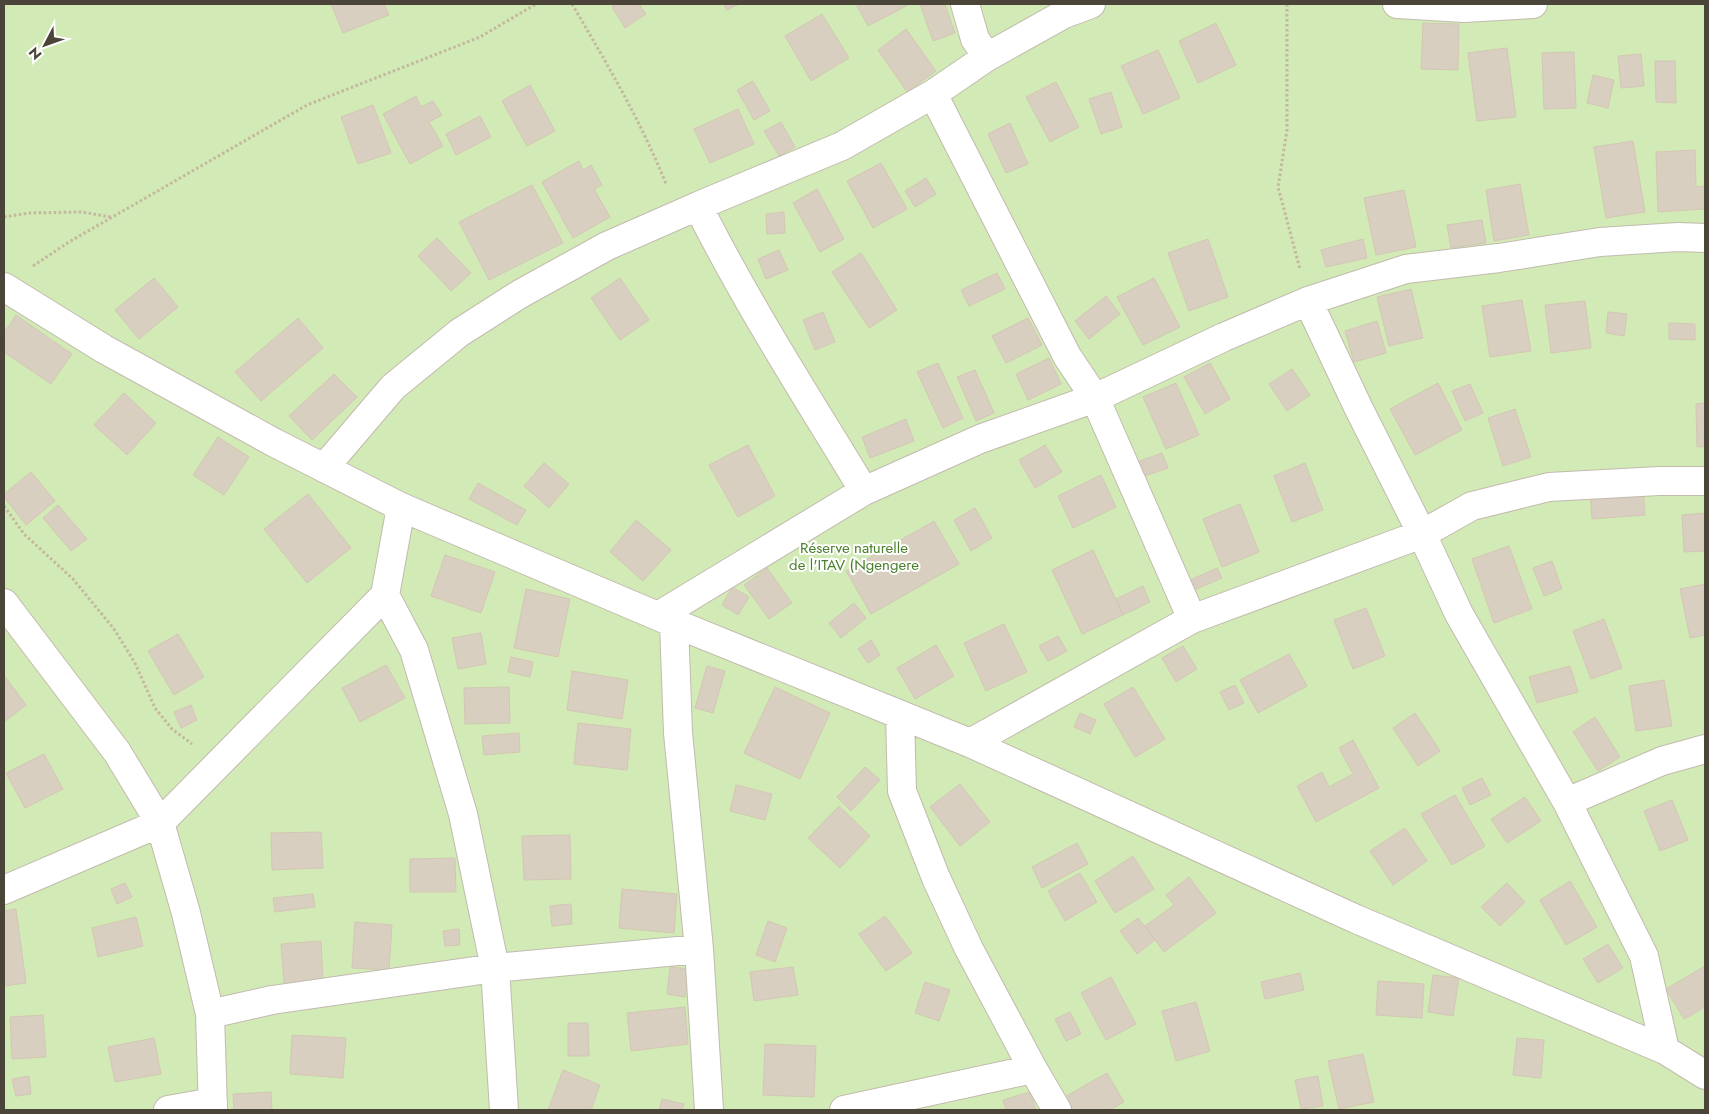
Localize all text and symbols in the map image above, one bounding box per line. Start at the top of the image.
north arrow [20,20,70,70]
text: N [24,43,46,64]
park label: Réserve naturelle de l'ITAV (Ngengere [789,537,919,576]

